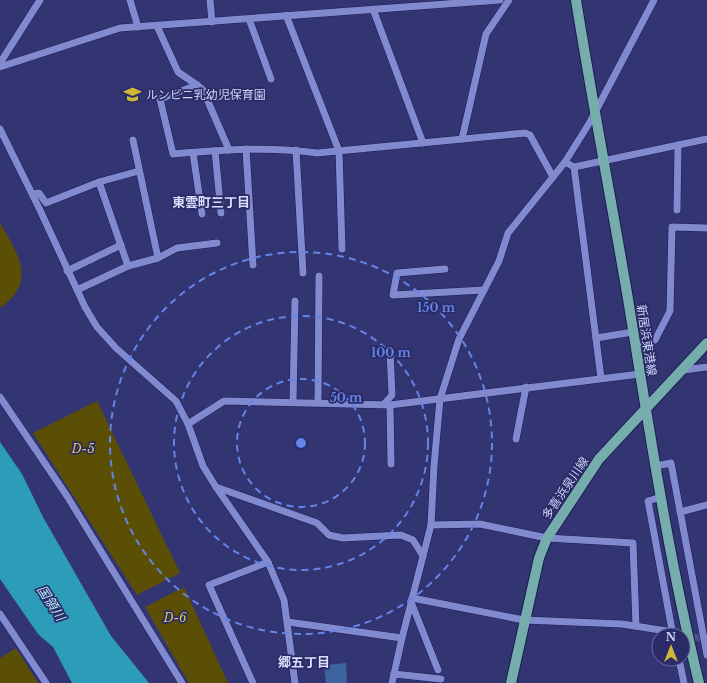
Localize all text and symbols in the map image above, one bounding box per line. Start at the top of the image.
school or university icon: ルンビニ乳幼児保育園 [123,84,143,104]
place label: ルンビニ乳幼児保育園 [146,87,266,102]
district label: 東雲町三丁目 [172,194,250,211]
text: 150 m [417,300,456,315]
street label: 新居浜東港線 [634,303,660,377]
text: 100 m [371,345,412,360]
text: 50 m [330,390,363,405]
centre of rings [294,436,308,450]
park label: D-5 [71,441,95,456]
street label: 多喜浜泉川線 [539,454,591,522]
water label: 国領川 [33,582,70,626]
park label: D-6 [162,610,187,625]
north arrow [651,627,691,667]
text: N [666,630,677,644]
district label: 郷五丁目 [278,654,330,671]

